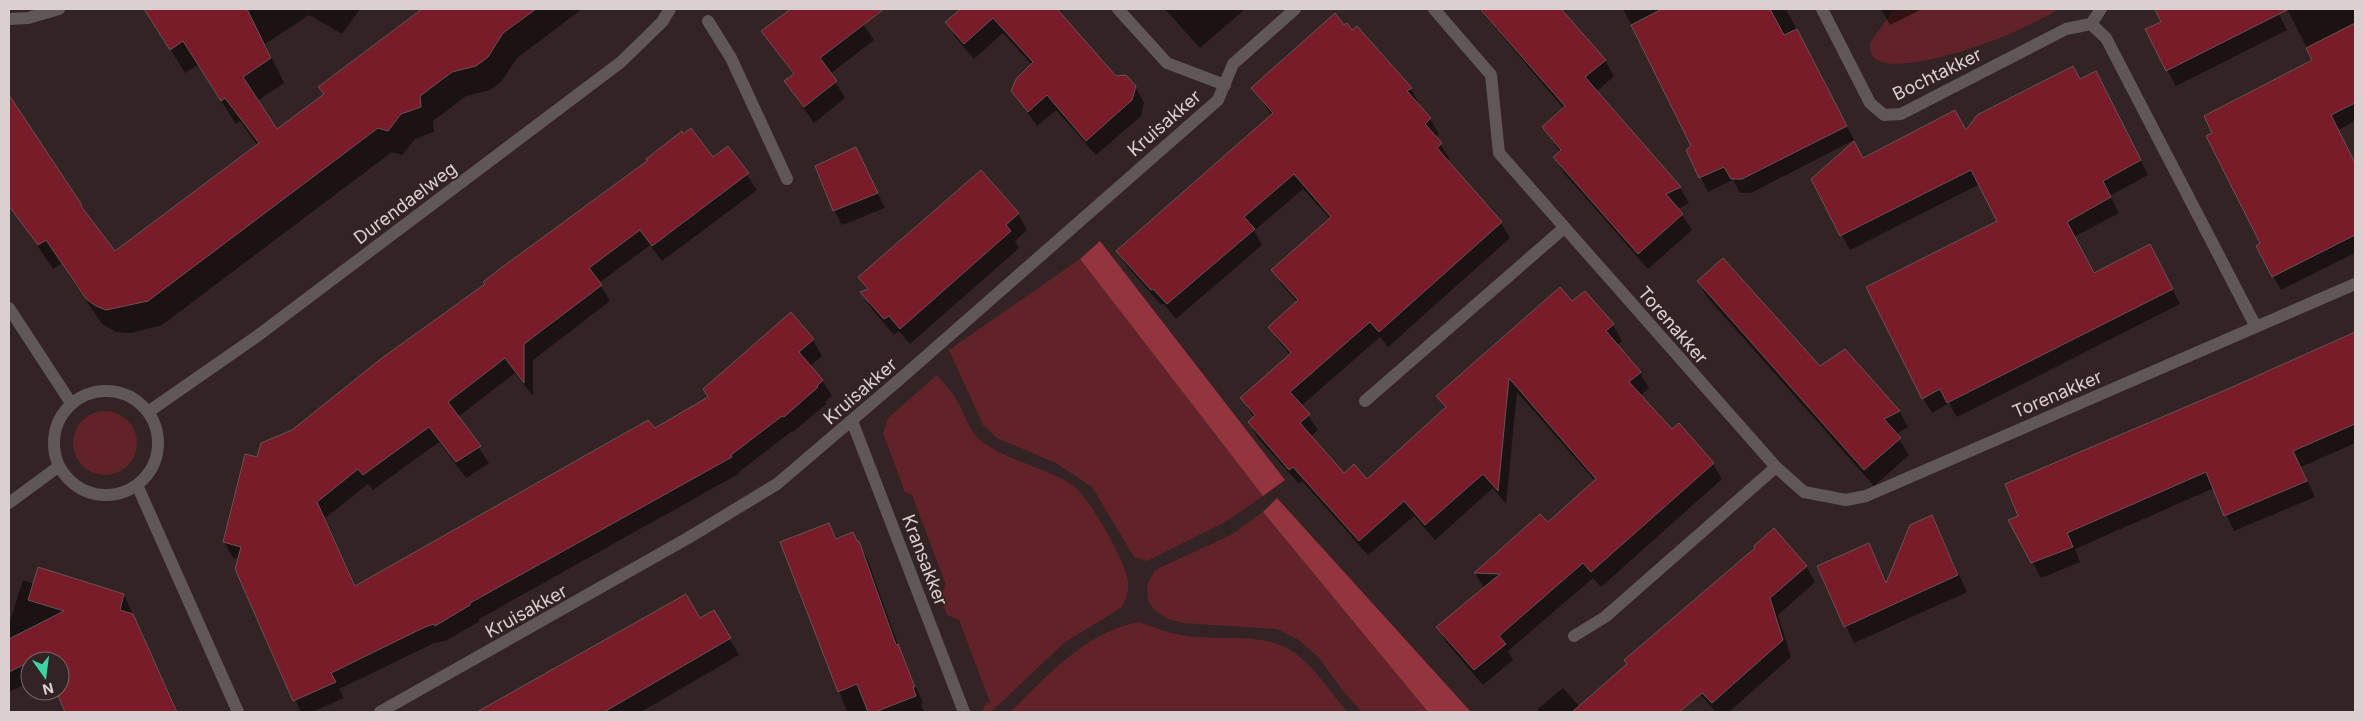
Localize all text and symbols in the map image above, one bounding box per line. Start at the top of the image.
street label: Bochtakker [1889,43,1985,105]
street label: Kruisakker [1123,85,1205,160]
street label: Durendaelweg [349,158,461,248]
street label: Torenakker [1634,282,1712,368]
street label: Kruisakker [819,353,901,428]
street label: Torenakker [2009,366,2105,422]
street label: Kransakker [898,511,952,609]
street label: Kruisakker [482,580,571,642]
north arrow [20,651,70,701]
text: N [41,680,55,699]

